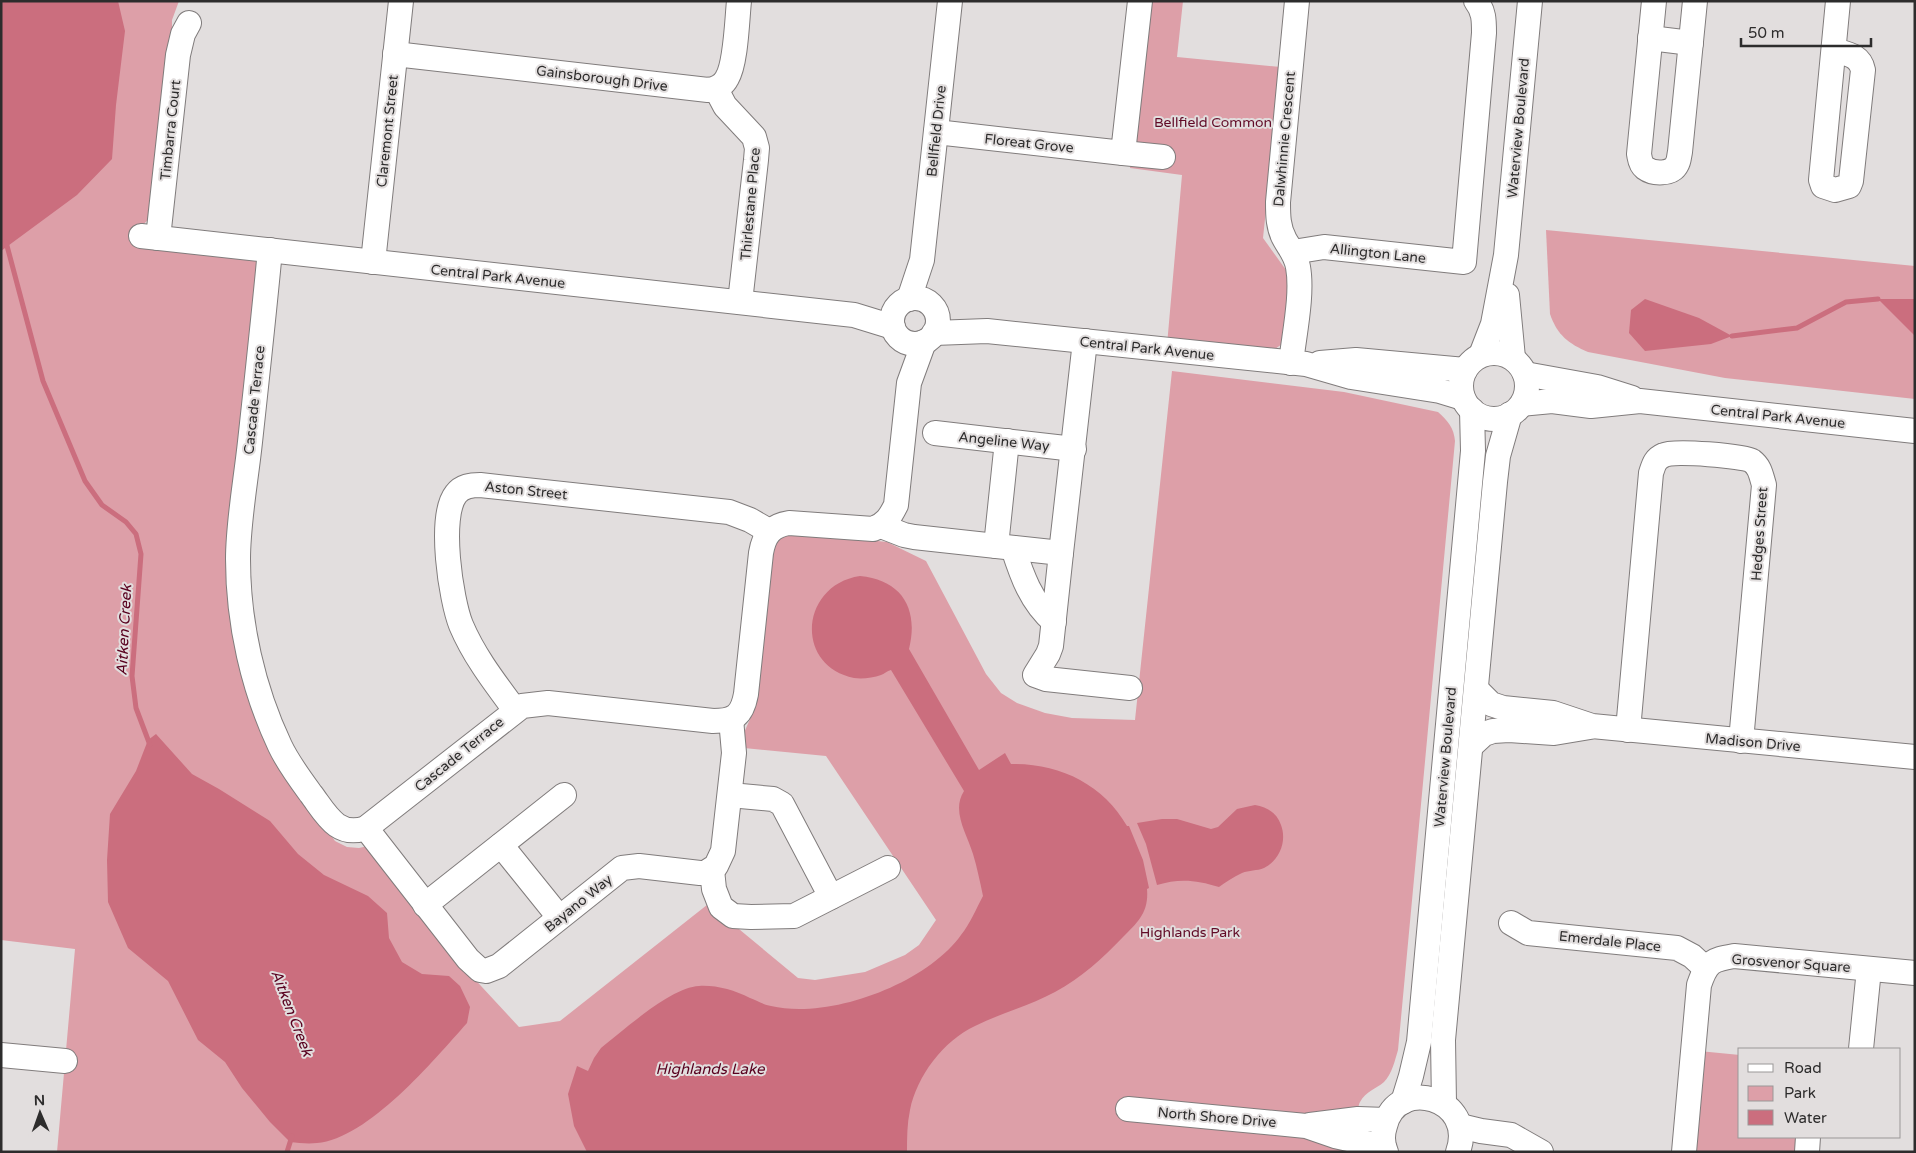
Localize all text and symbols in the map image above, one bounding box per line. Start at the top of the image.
scale bar [1741,15,1871,47]
text: 50 m [1748,24,1785,42]
street label: Waterview Boulevard [1504,57,1533,199]
street label: Gainsborough Drive [535,62,669,95]
street label: Dalwhinnie Crescent [1270,70,1299,207]
street label: Claremont Street [373,73,402,188]
street label: Timbarra Court [157,78,184,181]
street label: Bellfield Drive [923,84,950,178]
park label: Bellfield Common [1154,114,1272,131]
street label: Floreat Grove [984,130,1074,157]
street label: Thirlestane Place [737,147,764,261]
street label: Allington Lane [1329,240,1427,267]
street label: Central Park Avenue [430,261,566,292]
street label: Central Park Avenue [1079,333,1215,364]
street label: Cascade Terrace [240,345,269,455]
street label: Central Park Avenue [1710,401,1846,432]
street label: Angeline Way [958,428,1051,455]
street label: Aston Street [484,478,569,503]
street label: Hedges Street [1748,486,1771,582]
water label: Aitken Creek [113,582,135,676]
street label: Waterview Boulevard [1431,686,1460,828]
street label: Cascade Terrace [411,713,507,795]
street label: Madison Drive [1705,730,1801,755]
street label: Bayano Way [541,871,616,936]
park label: Highlands Park [1140,924,1240,941]
street label: Emerdale Place [1558,928,1662,955]
street label: Grosvenor Square [1731,951,1851,976]
water label: Aitken Creek [267,967,317,1060]
legend [1738,1048,1901,1138]
text: Road [1784,1059,1822,1077]
water label: Highlands Lake [656,1060,766,1078]
text: Park [1784,1084,1816,1102]
north arrow [15,1088,65,1138]
text: N [34,1092,45,1109]
street label: North Shore Drive [1157,1104,1277,1131]
text: Water [1784,1109,1827,1127]

